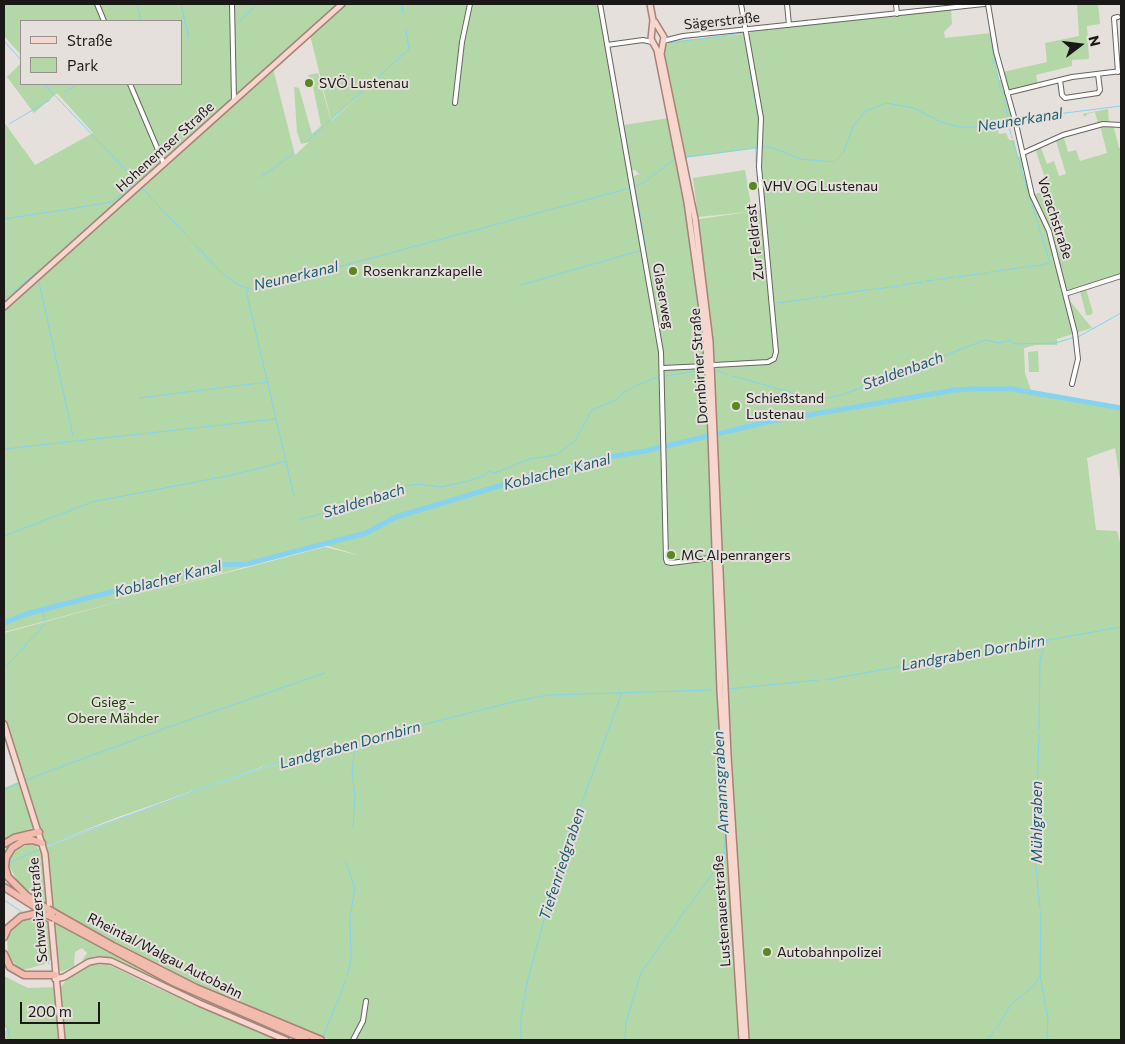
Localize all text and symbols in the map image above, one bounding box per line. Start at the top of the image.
street label: Sägerstraße [683,9,761,33]
legend [20,20,182,85]
north arrow [1055,20,1105,70]
text: Straße [67,31,113,49]
text: N [1085,34,1105,48]
text: Park [67,56,98,74]
place label: SVÖ Lustenau [319,75,409,91]
marker: SVÖ Lustenau [303,77,315,89]
street label: Hohenemser Straße [112,98,218,196]
water label: Neunerkanal [976,104,1064,136]
street label: Vorachstraße [1034,175,1076,261]
place label: VHV OG Lustenau [763,178,878,194]
marker: VHV OG Lustenau [747,180,759,192]
street label: Zur Feldrast [743,203,767,281]
water label: Neunerkanal [252,258,340,294]
street label: Glaserweg [649,262,677,330]
place label: Rosenkranzkapelle [363,263,482,279]
marker: Rosenkranzkapelle [347,265,359,277]
street label: Dornbirner Straße [687,308,711,424]
water label: Staldenbach [860,348,946,394]
place label: Schießstand Lustenau [746,390,824,422]
marker: Schießstand Lustenau [730,400,742,412]
water label: Koblacher Kanal [502,450,612,494]
water label: Staldenbach [321,480,407,522]
place label: MC Alpenrangers [681,547,791,563]
marker: MC Alpenrangers [665,549,677,561]
water label: Koblacher Kanal [113,557,223,601]
water label: Landgraben Dornbirn [900,631,1046,675]
park label: Gsieg - Obere Mähder [67,694,159,726]
water label: Landgraben Dornbirn [277,717,423,773]
water label: Amannsgraben [709,730,733,834]
water label: Mühlgraben [1028,781,1046,863]
water label: Tiefenriedgraben [535,806,589,922]
street label: Lustenauerstraße [710,855,734,967]
street label: Schweizerstraße [25,857,51,963]
street label: Rheintal/Walgau Autobahn [85,909,245,1003]
place label: Autobahnpolizei [777,944,882,960]
marker: Autobahnpolizei [761,946,773,958]
scale bar [22,992,102,1024]
text: 200 m [28,1002,72,1020]

